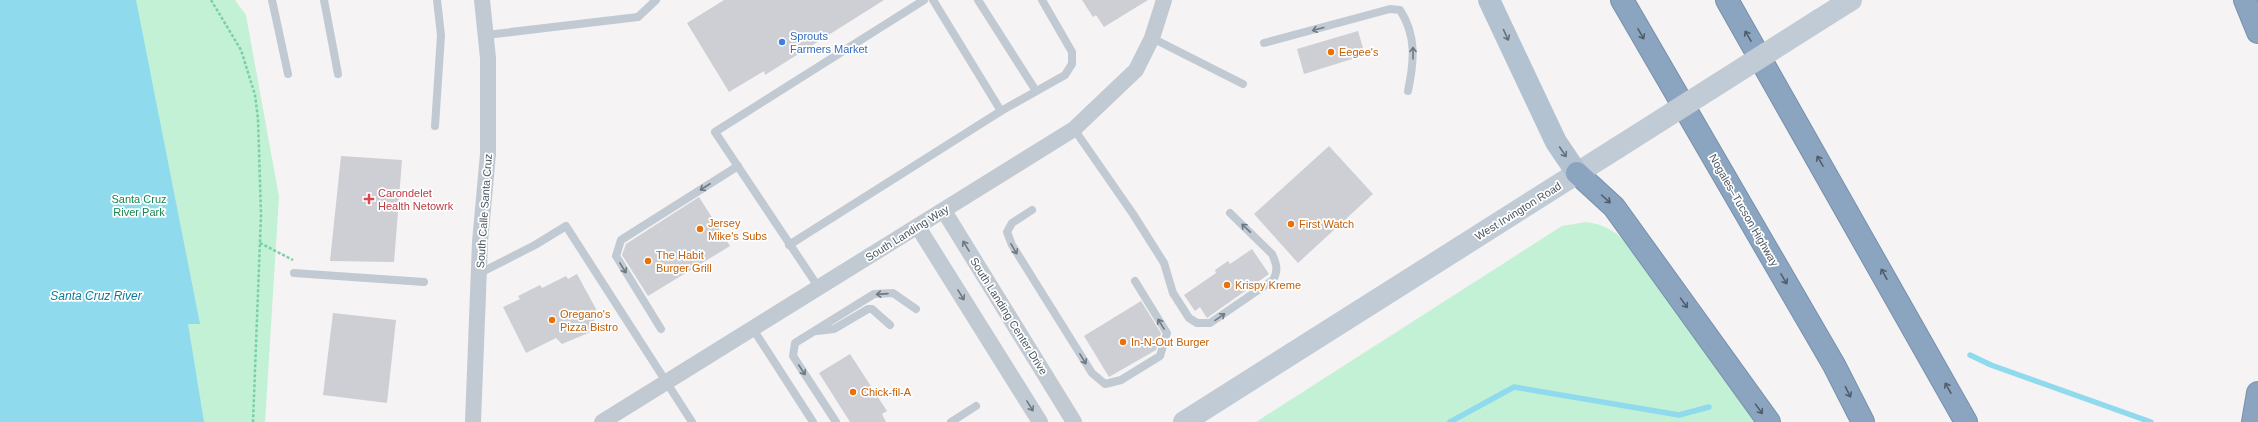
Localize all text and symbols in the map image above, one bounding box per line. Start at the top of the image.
one-way arrow [1312,26,1325,33]
one-way arrow [1638,28,1646,40]
one-way arrow [1503,29,1510,41]
place label: Sprouts Farmers Market [790,30,868,55]
one-way arrow [1744,30,1752,42]
marker: Sprouts Farmers Market [777,37,787,47]
place label: Eegee's [1339,46,1379,58]
marker: Eegee's [1326,47,1336,57]
one-way arrow [1409,47,1417,60]
one-way arrow [1559,146,1567,157]
street label: Nogales–Tucson Highway [1707,152,1781,269]
street label: South Calle Santa Cruz [474,153,494,269]
one-way arrow [1816,155,1824,167]
street label: West Irvington Road [1473,180,1563,242]
one-way arrow [700,183,711,191]
place label: Carondelet Health Netowrk [378,187,454,212]
park label: Santa Cruz River Park [111,193,167,218]
marker: Carondelet Health Netowrk [363,193,375,205]
one-way arrow [1601,195,1611,204]
street label: South Landing Way [863,202,951,263]
place label: Jersey Mike's Subs [708,217,767,242]
place label: First Watch [1299,218,1354,230]
marker: First Watch [1286,219,1296,229]
one-way arrow [1241,223,1251,233]
marker: Jersey Mike's Subs [695,224,705,234]
one-way arrow [961,240,969,252]
one-way arrow [1011,243,1019,255]
place label: The Habit Burger Grill [656,249,712,274]
street label: South Landing Center Drive [968,255,1050,377]
marker: The Habit Burger Grill [643,256,653,266]
one-way arrow [619,262,627,273]
one-way arrow [1880,268,1888,280]
one-way arrow [1781,273,1789,285]
place label: Krispy Kreme [1235,279,1301,291]
marker: Krispy Kreme [1222,280,1232,290]
water label: Santa Cruz River [50,289,143,303]
one-way arrow [876,290,889,297]
one-way arrow [957,290,965,301]
one-way arrow [1679,298,1688,309]
place label: Oregano's Pizza Bistro [560,308,618,333]
one-way arrow [1214,313,1225,321]
marker: Oregano's Pizza Bistro [547,315,557,325]
one-way arrow [1157,318,1165,330]
place label: In-N-Out Burger [1131,336,1210,348]
marker: In-N-Out Burger [1118,337,1128,347]
one-way arrow [1080,353,1088,365]
one-way arrow [799,364,807,376]
one-way arrow [1943,382,1951,394]
place label: Chick-fil-A [861,386,912,398]
one-way arrow [1845,386,1852,398]
marker: Chick-fil-A [848,387,858,397]
one-way arrow [1026,400,1034,411]
one-way arrow [1755,403,1763,414]

